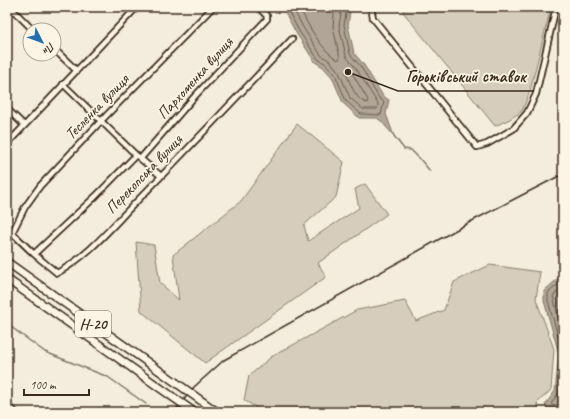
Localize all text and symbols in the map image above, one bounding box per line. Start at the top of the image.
north arrow [22,22,62,62]
street label: Пархоменка вулиця [153,32,238,123]
text: Пн [40,40,58,58]
callout: Горьківський ставок [398,62,534,91]
text: Горьківський ставок [406,66,528,87]
street label: Тесленка вулиця [61,69,134,144]
street label: Перекопська вулиця [101,129,188,218]
road number: Н-20 [75,311,111,337]
scale bar [24,371,89,397]
text: 100 m [30,377,57,393]

